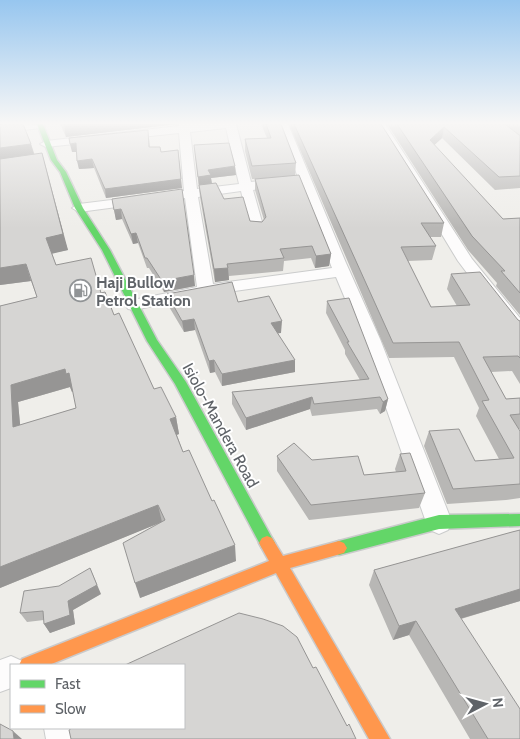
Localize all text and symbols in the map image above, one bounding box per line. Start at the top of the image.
place label: Haji Bullow Petrol Station [96,273,191,310]
fuel station icon: Haji Bullow Petrol Station [68,279,92,303]
street label: Isiolo-Mandera Road [178,360,263,491]
legend [10,664,185,729]
text: Fast [55,675,80,693]
north arrow [460,679,510,729]
text: N [488,697,507,709]
text: Slow [55,700,86,718]

